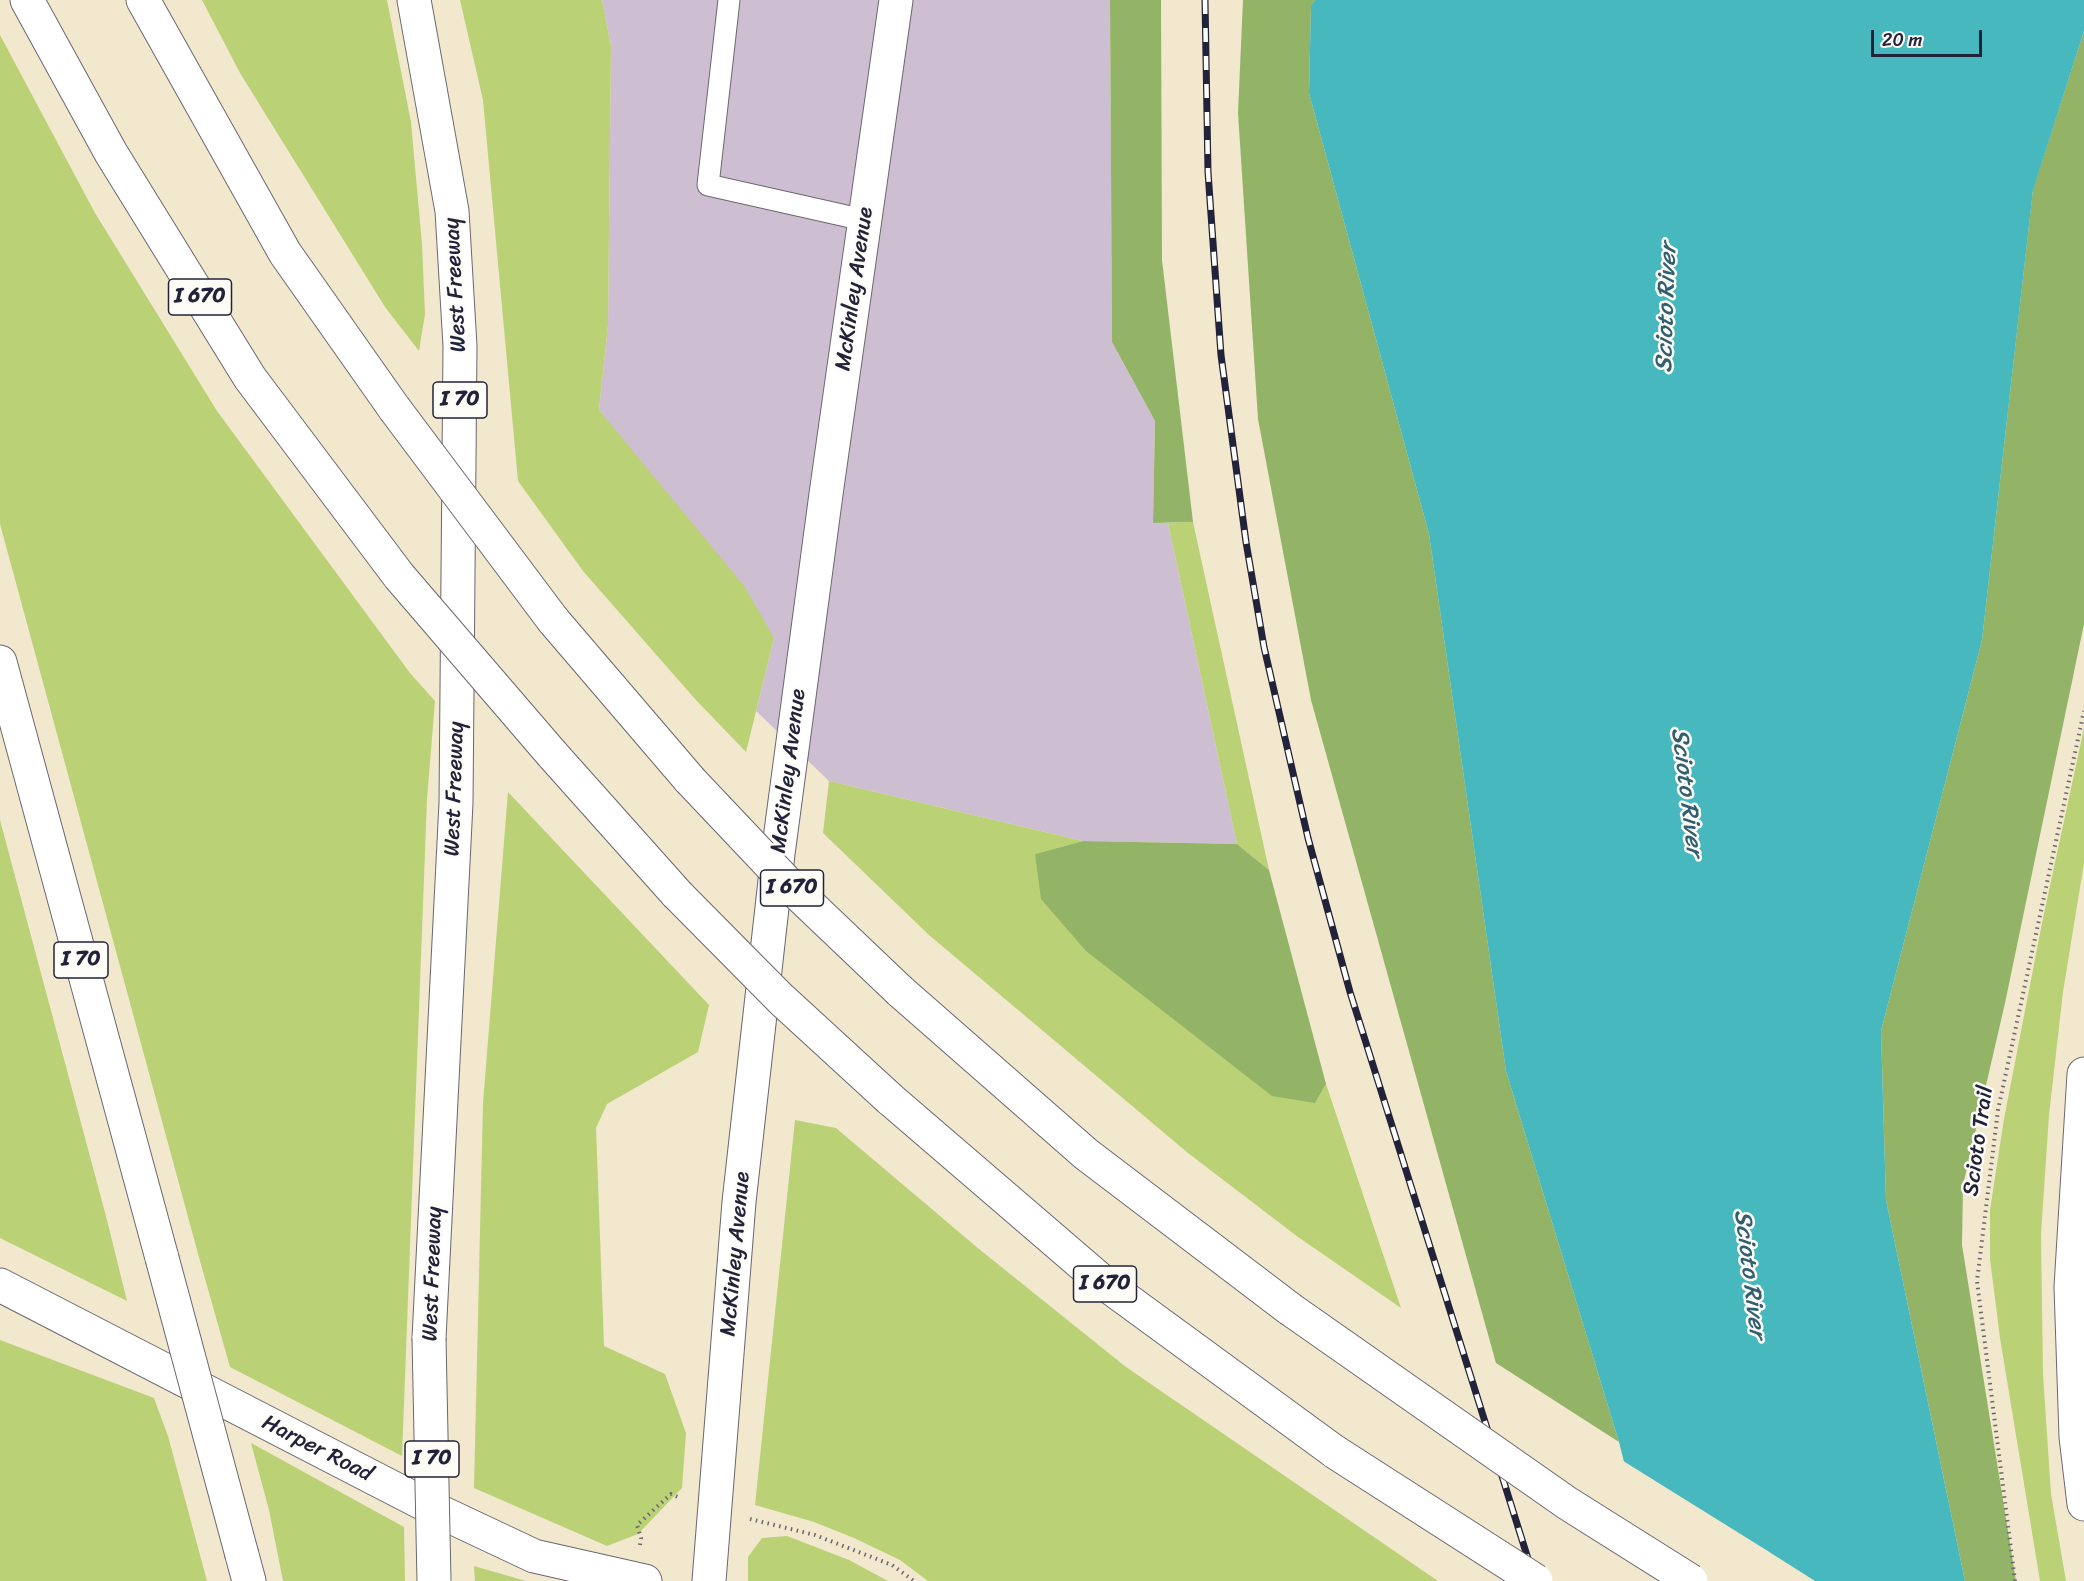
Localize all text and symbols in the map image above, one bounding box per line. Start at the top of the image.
scale bar [1874,18,1985,56]
text: 20 m [1882,24,1922,56]
street label: McKinley Avenue [830,205,880,373]
street label: West Freeway [439,217,473,353]
water label: Scioto River [1650,243,1684,373]
road number: I 670 [168,279,232,315]
road number: I 70 [433,382,487,418]
street label: McKinley Avenue [766,687,812,855]
street label: West Freeway [439,721,471,857]
water label: Scioto River [1664,726,1708,858]
road number: I 670 [760,870,824,906]
road number: I 70 [54,942,108,978]
street label: Scioto Trail [1958,1084,2000,1198]
street label: McKinley Avenue [716,1171,756,1337]
street label: West Freeway [417,1206,449,1342]
water label: Scioto River [1727,1208,1771,1340]
road number: I 670 [1074,1266,1136,1302]
street label: Harper Road [257,1410,377,1488]
road number: I 70 [405,1441,459,1477]

